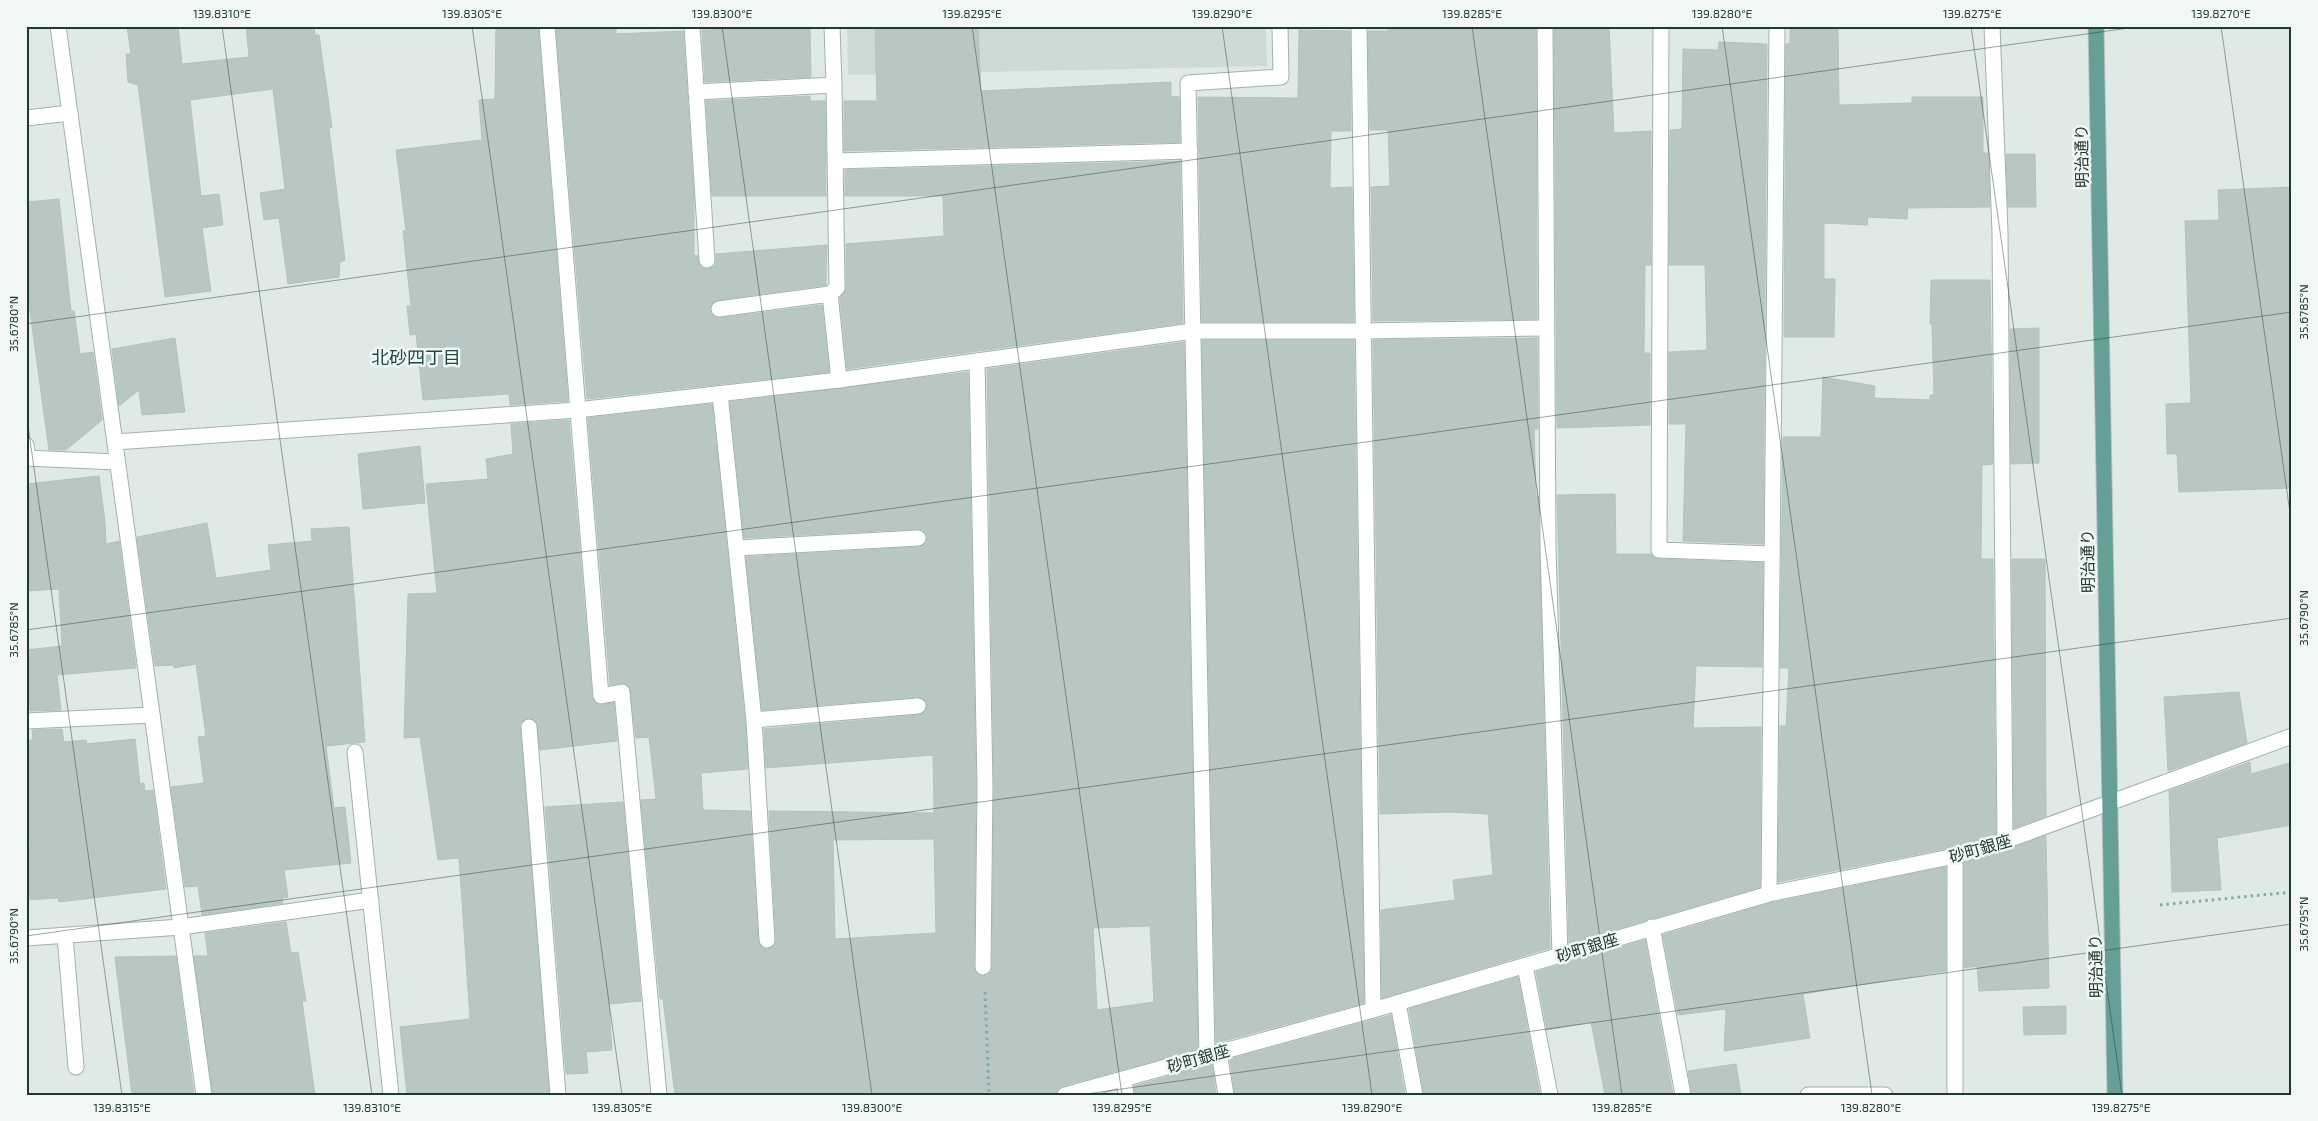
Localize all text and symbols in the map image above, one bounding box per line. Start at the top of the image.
text: 139.8310°E [193,6,251,20]
text: 139.8305°E [442,6,502,20]
text: 139.8300°E [692,6,753,20]
text: 139.8295°E [942,6,1002,20]
text: 139.8290°E [1192,6,1252,20]
text: 139.8285°E [1442,6,1502,20]
text: 139.8280°E [1692,6,1753,20]
text: 139.8275°E [1943,6,2002,20]
text: 139.8270°E [2191,6,2251,20]
street label: 明治通り [2071,124,2091,188]
text: 35.6785°N [2296,284,2310,340]
text: 35.6780°N [6,296,20,352]
district label: 北砂四丁目 [371,346,461,368]
street label: 明治通り [2077,529,2097,593]
text: 35.6790°N [2296,590,2310,646]
text: 35.6785°N [6,602,20,658]
street label: 砂町銀座 [1947,830,2013,866]
text: 35.6795°N [2296,897,2310,951]
text: 35.6790°N [6,908,20,964]
street label: 砂町銀座 [1554,929,1620,965]
street label: 明治通り [2085,934,2105,998]
street label: 砂町銀座 [1165,1040,1231,1076]
text: 139.8315°E [93,1100,151,1114]
text: 139.8310°E [343,1100,401,1114]
text: 139.8305°E [592,1100,652,1114]
text: 139.8300°E [842,1100,903,1114]
text: 139.8295°E [1092,1100,1152,1114]
text: 139.8290°E [1342,1100,1402,1114]
text: 139.8285°E [1592,1100,1652,1114]
text: 139.8280°E [1841,1100,1902,1114]
text: 139.8275°E [2092,1100,2151,1114]

